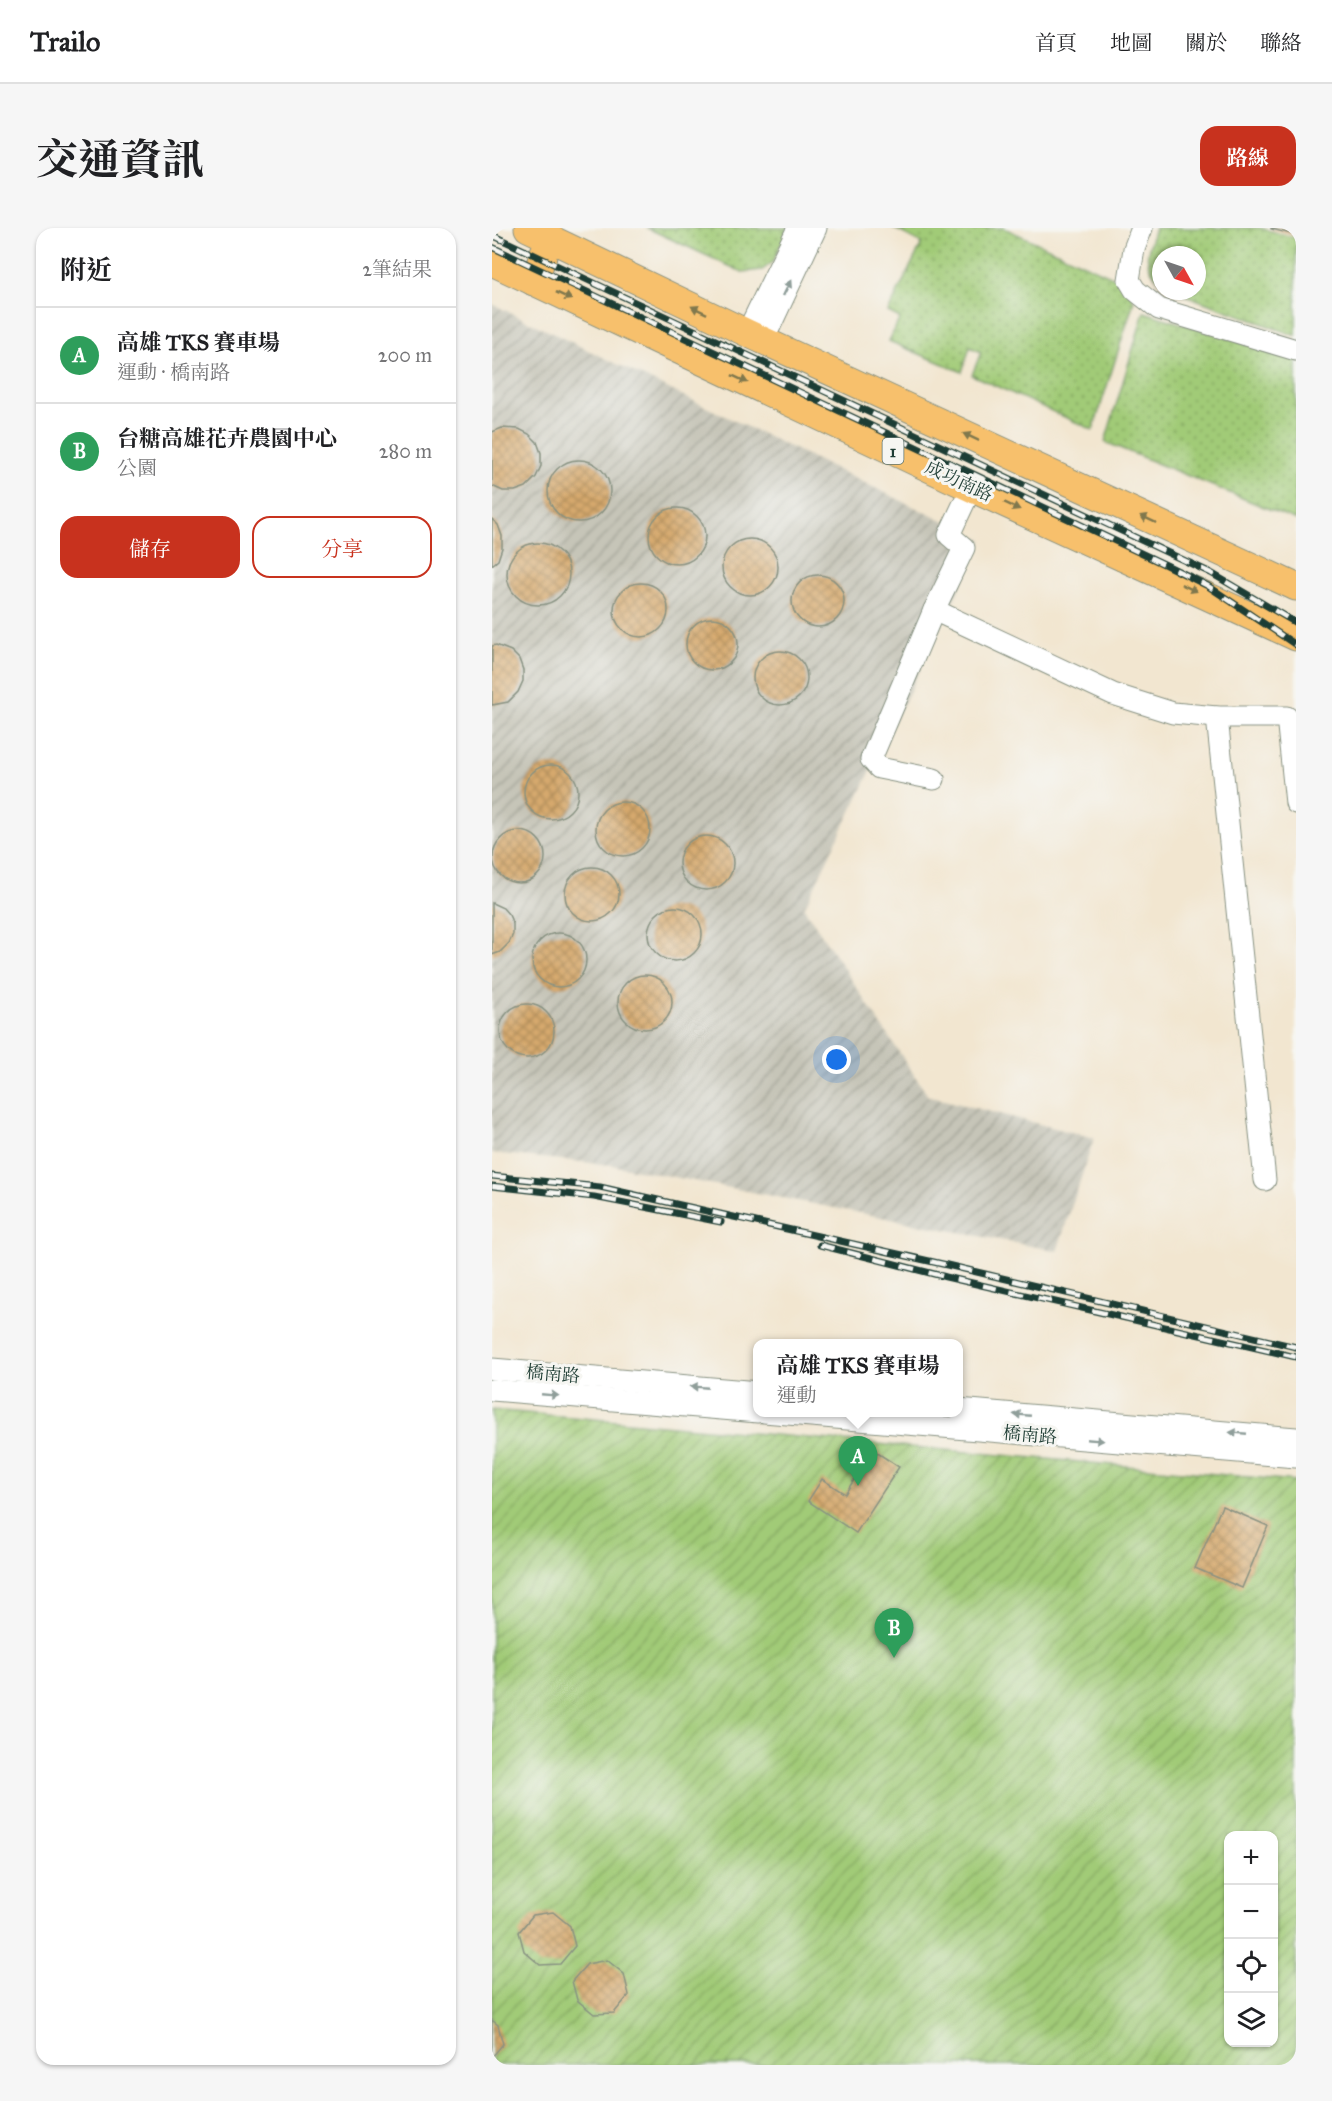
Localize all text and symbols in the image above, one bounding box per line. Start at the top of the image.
text: Trailo [30,24,100,59]
text: 首頁 [1035,30,1077,56]
text: 地圖 [1110,30,1152,56]
text: 關於 [1185,30,1227,56]
text: 聯絡 [1260,30,1302,56]
button: 路線 [1200,126,1296,186]
text: 交通資訊 [36,134,204,186]
north arrow [1152,246,1206,300]
text: 附近 [60,254,112,286]
text: 2筆結果 [362,257,432,281]
one-way arrow [783,279,792,296]
one-way arrow [555,292,572,301]
one-way arrow [690,305,707,315]
text: 高雄 TKS 賽車場 [117,329,280,356]
text: A [73,343,86,367]
text: 200 m [378,343,432,367]
text: 運動 · 橋南路 [117,360,230,384]
one-way arrow [732,375,749,384]
text: 台糖高雄花卉農園中心 [117,425,337,452]
one-way arrow [962,432,979,441]
road number: 1 [882,438,904,464]
text: B [73,439,86,463]
text: 280 m [379,439,432,463]
text: 公園 [117,456,157,480]
street label: 成功南路 [922,456,996,506]
one-way arrow [1003,502,1021,512]
one-way arrow [1139,514,1156,523]
button: 儲存 [60,516,240,578]
button: 分享 [252,516,432,578]
one-way arrow [1181,583,1198,592]
your location [822,1045,851,1074]
popup [753,1339,963,1417]
text: 高雄 TKS 賽車場 [777,1352,939,1379]
street label: 橋南路 [525,1361,581,1387]
one-way arrow [690,1382,709,1392]
text: 運動 [777,1383,817,1407]
one-way arrow [541,1390,560,1400]
one-way arrow [1013,1410,1032,1419]
street label: 橋南路 [1002,1422,1058,1448]
one-way arrow [1228,1428,1247,1438]
one-way arrow [1085,1435,1104,1445]
pin: A [838,1436,878,1486]
pin: B [874,1608,914,1658]
map controls [1224,1831,1278,2047]
button: + [1224,1831,1278,1885]
button: − [1224,1885,1278,1939]
button: locate [1224,1939,1278,1993]
button: layers [1224,1993,1278,2047]

